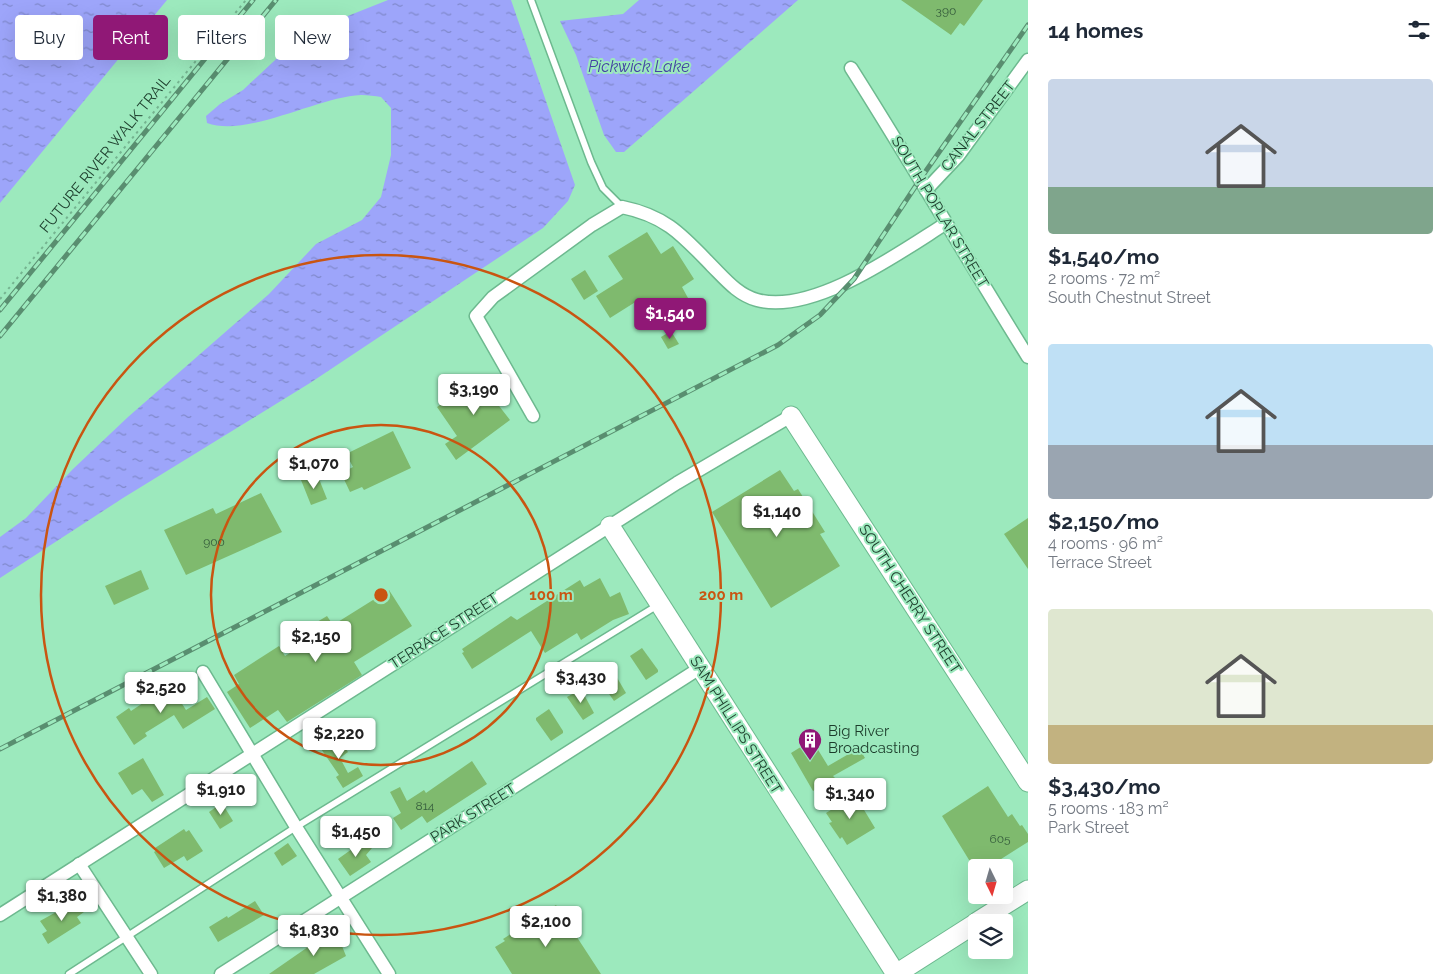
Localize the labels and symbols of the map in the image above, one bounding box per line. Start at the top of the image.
house number: 390 [936,4,956,18]
water label: Pickwick Lake [588,57,690,76]
street label: FUTURE RIVER WALK TRAIL [36,71,174,236]
street label: CANAL STREET [937,77,1019,175]
street label: SOUTH POPLAR STREET [888,133,992,291]
pin: $1,540 [629,298,711,340]
pin: $3,190 [433,374,515,416]
pin: $1,070 [273,448,355,490]
pin: $1,140 [736,496,818,538]
street label: SOUTH CHERRY STREET [855,521,965,677]
house number: 900 [203,535,225,549]
centre of rings [372,586,390,604]
text: 100 m [529,586,573,604]
text: 200 m [699,586,743,604]
street label: TERRACE STREET [386,589,502,673]
pin: $2,150 [275,620,357,663]
street label: SAM PHILLIPS STREET [686,653,786,797]
pin: $3,430 [540,662,622,704]
pin: $2,520 [120,672,202,714]
pin: $2,220 [298,718,380,760]
place label: Big River Broadcasting [828,722,919,757]
building icon: Big River Broadcasting [797,727,823,761]
pin: $1,910 [180,774,262,816]
pin: $1,340 [809,778,891,820]
street label: PARK STREET [427,780,519,846]
house number: 814 [416,799,435,813]
pin: $1,450 [315,816,397,858]
house number: 605 [989,832,1011,846]
north arrow [968,859,1012,904]
pin: $1,380 [21,880,103,922]
pin: $2,100 [505,906,587,948]
pin: $1,830 [273,914,355,957]

